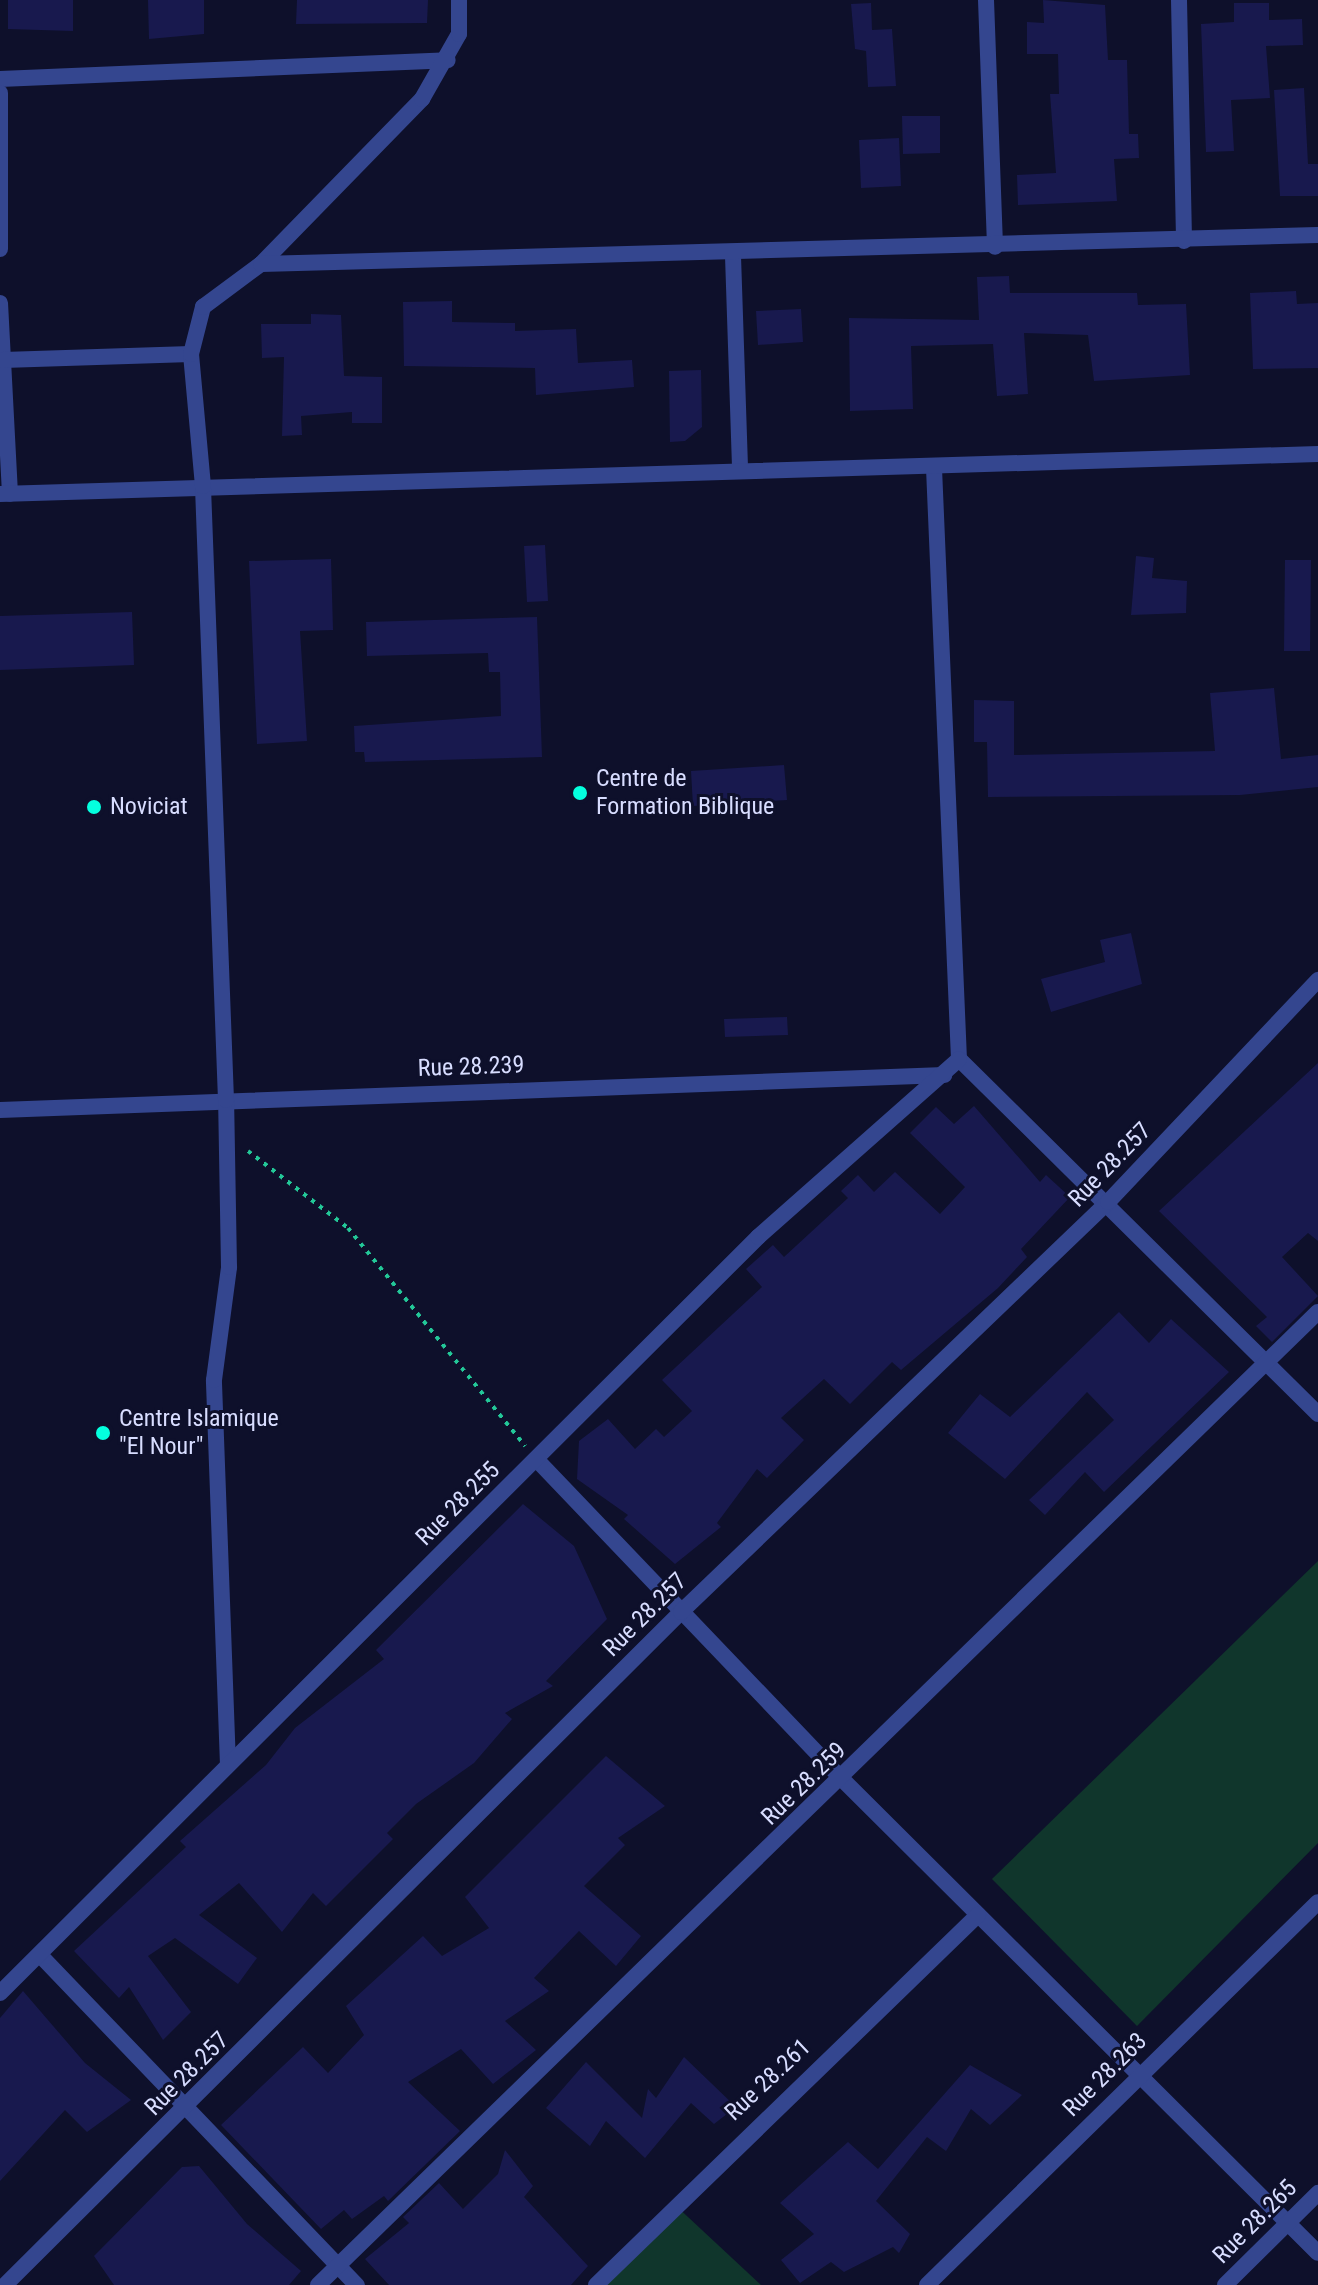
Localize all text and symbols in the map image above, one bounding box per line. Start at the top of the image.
place label: Centre de Formation Biblique [596,765,774,821]
marker: Centre de Formation Biblique [571,784,589,802]
place label: Noviciat [110,793,188,821]
marker: Noviciat [85,798,103,816]
street label: Rue 28.239 [417,1051,525,1083]
street label: Rue 28.257 [1063,1117,1157,1213]
place label: Centre Islamique "El Nour" [119,1405,279,1461]
marker: Centre Islamique "El Nour" [94,1424,112,1442]
street label: Rue 28.255 [410,1456,506,1552]
street label: Rue 28.257 [597,1567,693,1663]
street label: Rue 28.259 [756,1737,852,1831]
street label: Rue 28.257 [139,2026,235,2122]
street label: Rue 28.263 [1057,2027,1153,2123]
street label: Rue 28.261 [719,2033,817,2127]
street label: Rue 28.265 [1207,2174,1303,2270]

